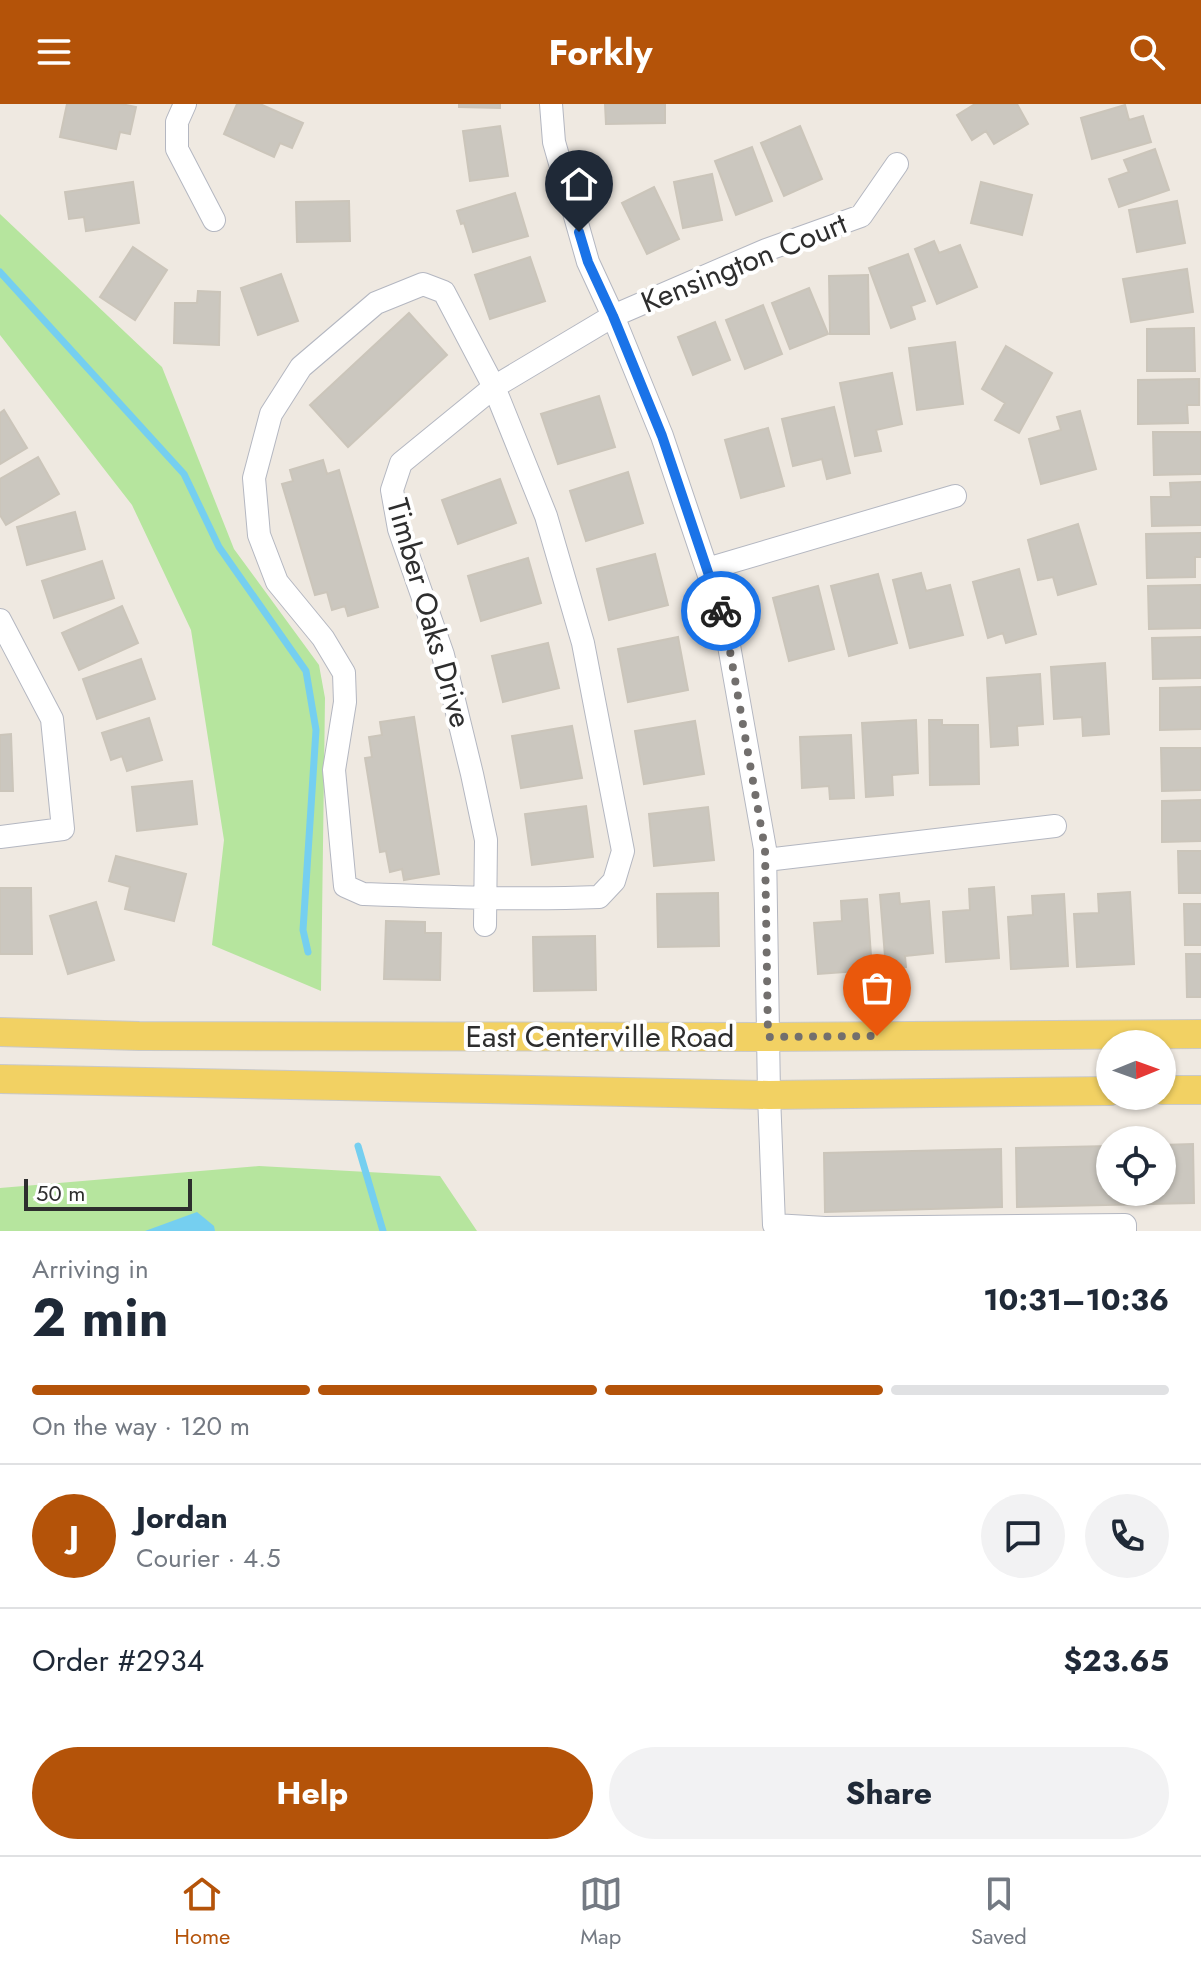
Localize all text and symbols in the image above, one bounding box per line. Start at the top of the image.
text: Forkly [548,26,653,78]
icon: menu [32,30,76,74]
icon: search [1125,30,1169,74]
pin [545,150,613,232]
icon: home [557,162,601,206]
street label: Kensington Court [634,201,854,323]
street label: Timber Oaks Drive [376,493,483,732]
courier [681,571,761,651]
icon: bike [699,589,743,633]
pin [843,954,911,1036]
icon: bag [855,966,899,1010]
street label: East Centerville Road [466,1015,734,1058]
north arrow [1096,1030,1176,1110]
map controls [1096,1030,1176,1206]
button: locate [1096,1126,1176,1206]
scale bar [24,1175,192,1211]
text: 50 m [36,1177,85,1209]
text: Arriving in [32,1250,149,1288]
text: 10:31–10:36 [983,1278,1169,1321]
text: 2 min [32,1280,169,1356]
text: On the way · 120 m [32,1407,250,1445]
button: chat [981,1494,1065,1578]
button: phone [1085,1494,1169,1578]
text: Jordan [136,1496,228,1539]
text: J [69,1515,79,1558]
text: Courier · 4.5 [136,1539,281,1577]
text: Order #2934 [32,1639,204,1682]
text: $23.65 [1063,1639,1169,1682]
button: Help [32,1747,593,1839]
button: Share [609,1747,1169,1839]
tab: Home [174,1872,230,1952]
tab: Map [579,1872,623,1952]
tab: Saved [971,1872,1027,1952]

